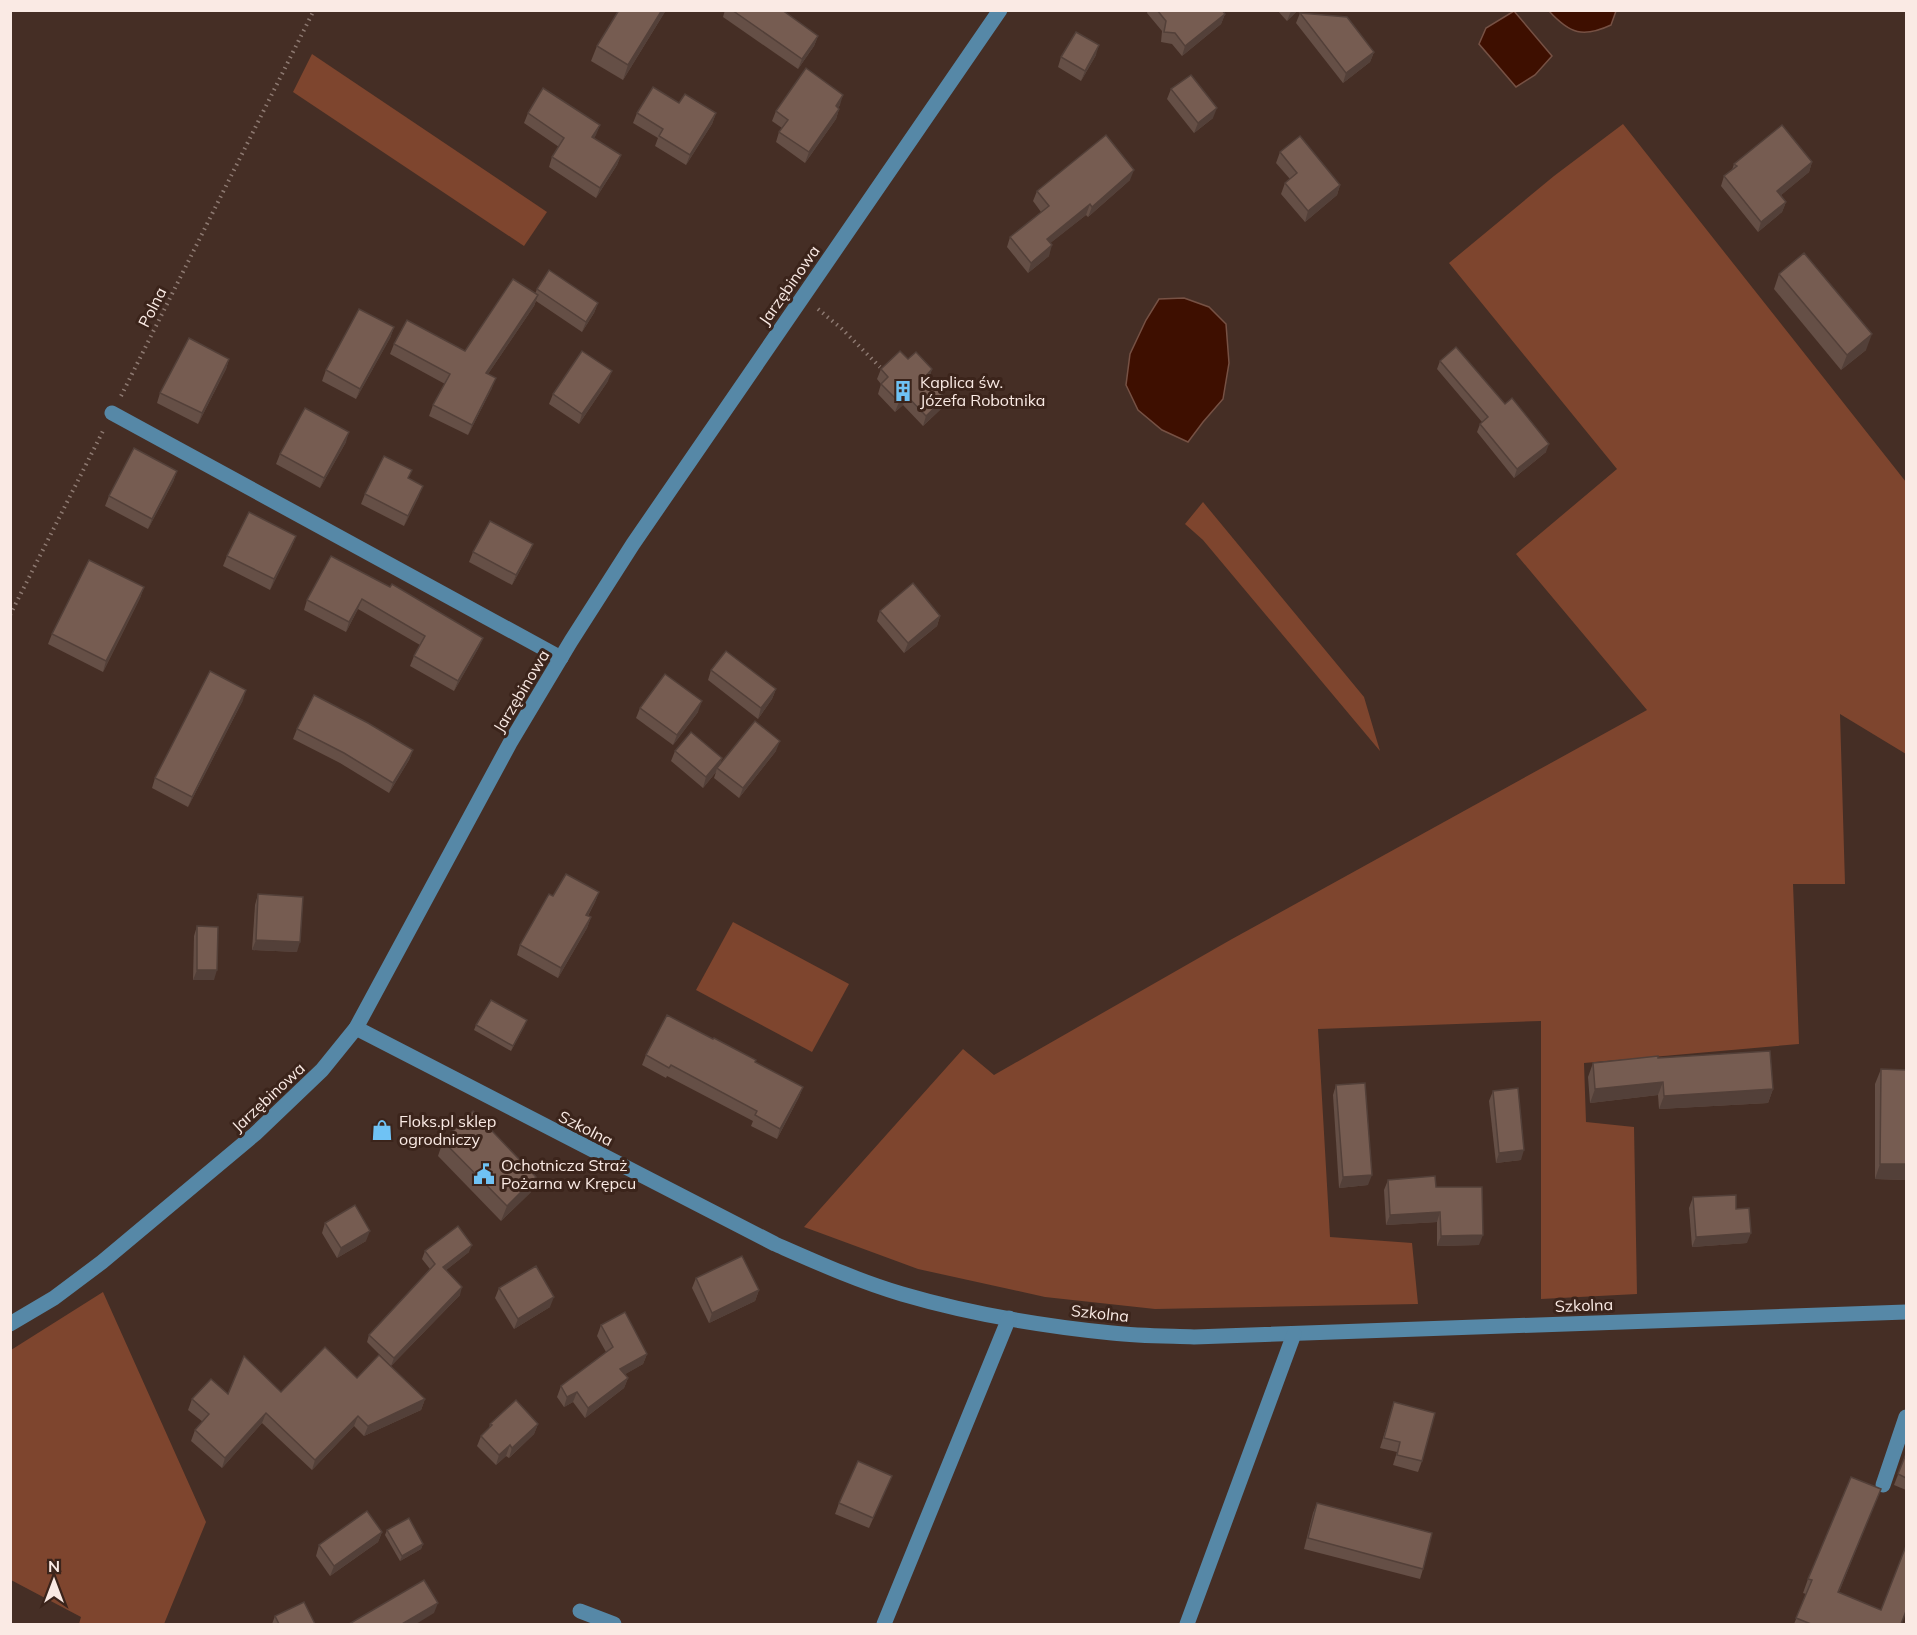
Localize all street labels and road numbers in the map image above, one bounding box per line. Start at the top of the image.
street label: Jarzębinowa [754,241,824,329]
street label: Polna [134,284,170,330]
street label: Jarzębinowa [489,646,553,736]
street label: Jarzębinowa [227,1058,309,1136]
street label: Szkolna [556,1106,616,1150]
street label: Szkolna [1555,1294,1613,1316]
street label: Szkolna [1070,1300,1130,1326]

